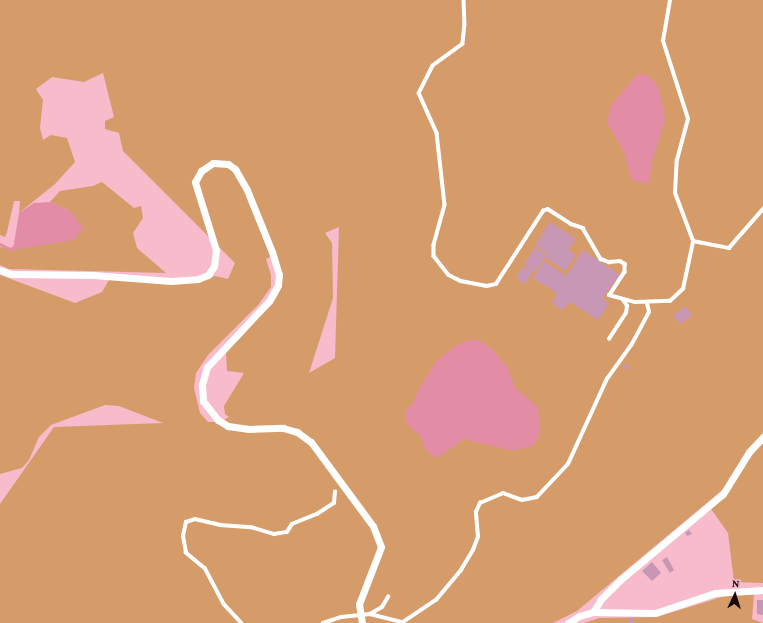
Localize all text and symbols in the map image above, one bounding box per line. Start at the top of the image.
north arrow [715,575,755,615]
text: N [732,577,740,589]

